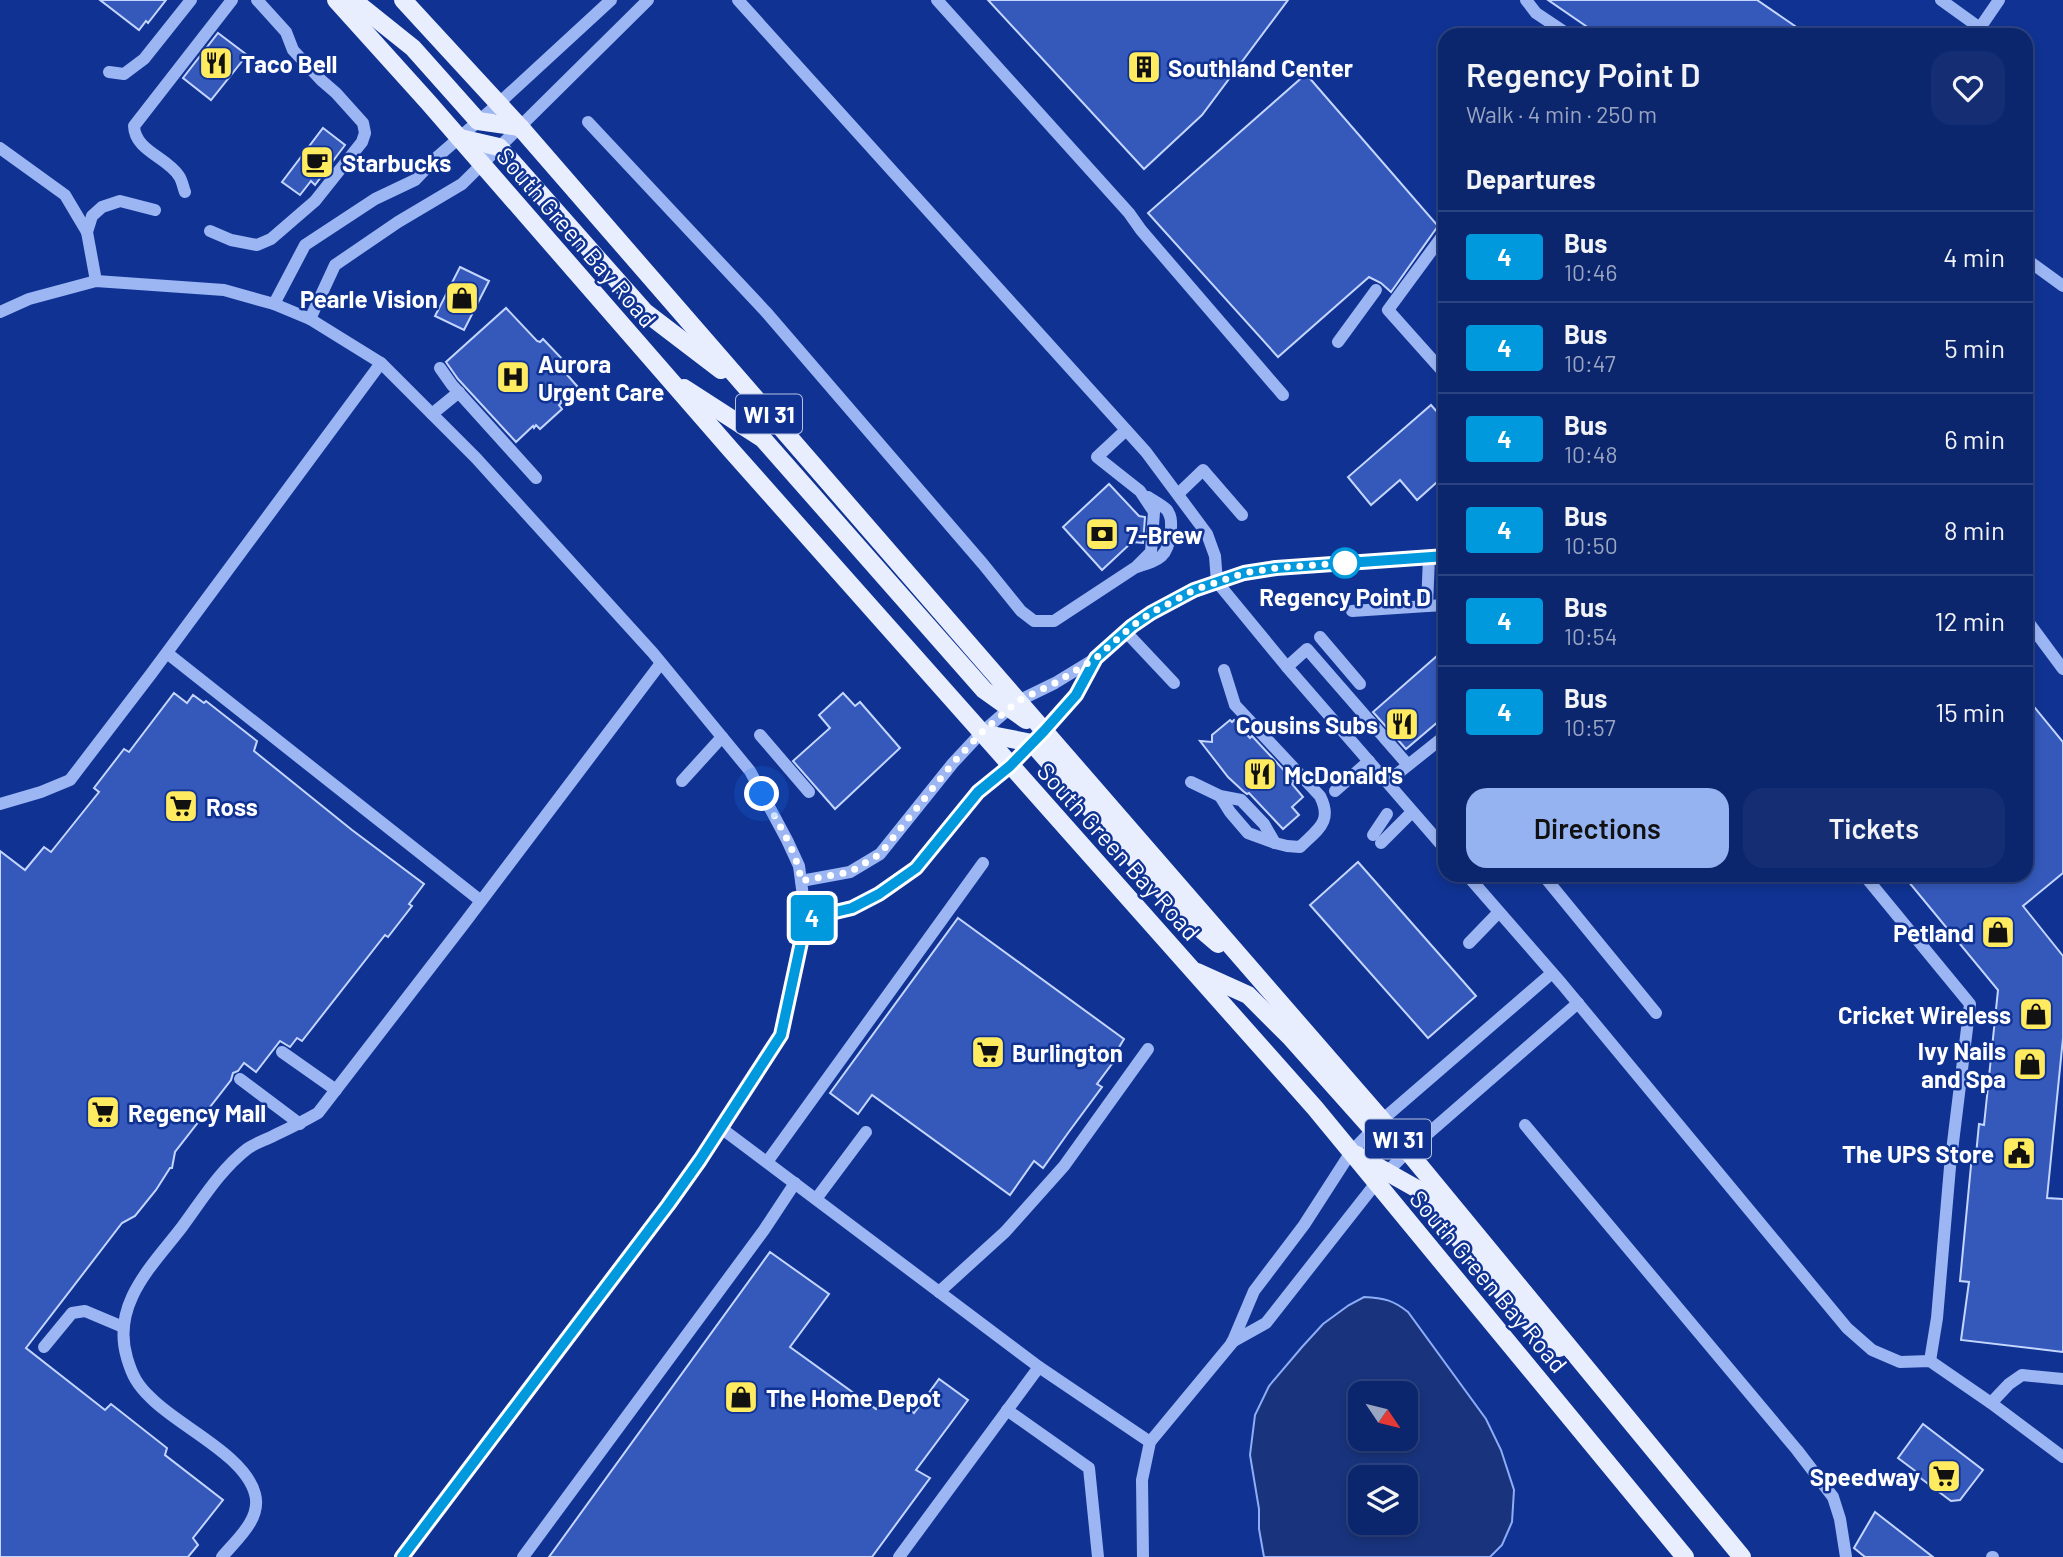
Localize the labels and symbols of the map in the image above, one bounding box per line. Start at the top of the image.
restaurant icon: Taco Bell [197,44,235,82]
building icon: Southland Center [1125,48,1163,86]
place label: Taco Bell [241,49,337,78]
place label: Southland Center [1168,53,1353,82]
street label: South Green Bay Road [491,141,663,333]
cafe icon: Starbucks [298,143,336,181]
place label: Starbucks [342,148,451,177]
shop icon: Pearle Vision [443,279,481,317]
place label: Pearle Vision [300,284,438,313]
place label: Aurora Urgent Care [538,349,664,406]
hospital icon: Aurora Urgent Care [494,358,532,396]
road number: WI 31 [736,394,802,434]
bank icon: 7-Brew [1083,515,1121,553]
place label: 7-Brew [1126,520,1203,549]
marker: Regency Point D [1330,548,1360,578]
place label: Regency Point D [1259,582,1431,611]
restaurant icon: Cousins Subs [1383,705,1421,743]
place label: Cousins Subs [1236,710,1378,739]
restaurant icon: McDonald's [1241,755,1279,793]
street label: South Green Bay Road [1032,756,1206,946]
place label: McDonald's [1284,760,1403,789]
your location [744,776,779,811]
supermarket icon: Ross [162,787,200,825]
place label: Ross [206,792,258,821]
line badge: 4 [789,895,835,941]
shop icon: Petland [1979,913,2017,951]
place label: Petland [1893,918,1974,947]
shop icon: Cricket Wireless [2017,995,2055,1033]
place label: Cricket Wireless [1838,1000,2011,1029]
supermarket icon: Burlington [969,1033,1007,1071]
place label: Ivy Nails and Spa [1918,1036,2006,1093]
place label: Burlington [1012,1038,1123,1067]
shop icon: Ivy Nails and Spa [2011,1045,2049,1083]
supermarket icon: Regency Mall [84,1093,122,1131]
place label: Regency Mall [128,1098,266,1127]
road number: WI 31 [1365,1120,1431,1158]
public building icon: The UPS Store [2000,1134,2038,1172]
place label: The UPS Store [1842,1139,1994,1168]
street label: South Green Bay Road [1404,1184,1574,1378]
shop icon: The Home Depot [722,1378,760,1416]
north arrow [1348,1381,1418,1451]
place label: The Home Depot [766,1383,941,1412]
supermarket icon: Speedway [1925,1457,1963,1495]
place label: Speedway [1810,1462,1920,1491]

